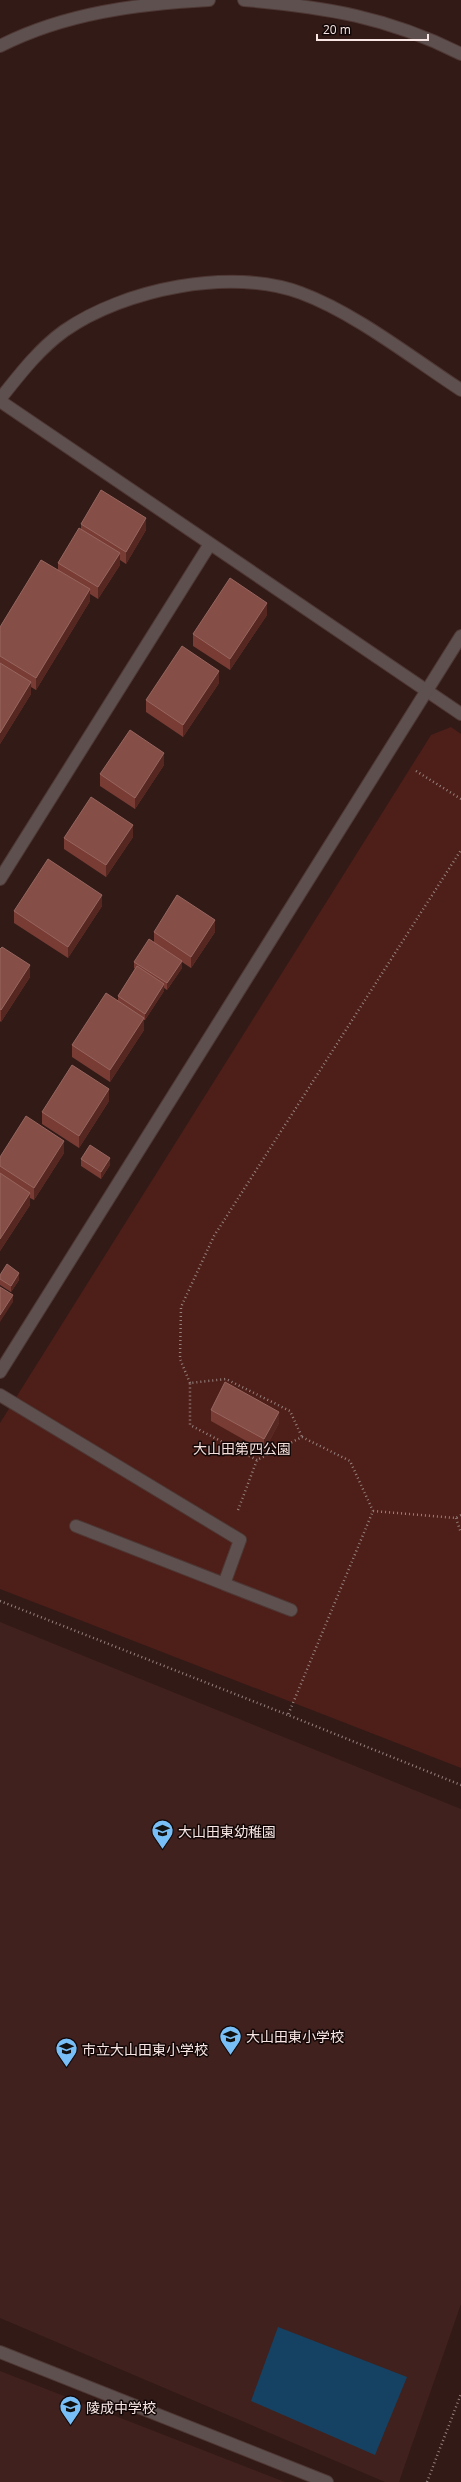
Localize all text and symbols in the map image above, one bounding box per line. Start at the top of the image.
scale bar [317,16,428,42]
text: 20 m [323,21,351,38]
park label: 大山田第四公園 [193,1439,291,1458]
school or university icon: 大山田東幼稚園 [149,1818,175,1851]
place label: 大山田東幼稚園 [178,1822,276,1841]
school or university icon: 大山田東小学校 [217,2023,243,2056]
place label: 大山田東小学校 [246,2027,344,2046]
school or university icon: 市立大山田東小学校 [54,2036,80,2069]
place label: 市立大山田東小学校 [82,2040,208,2059]
school or university icon: 陵成中学校 [58,2394,84,2427]
place label: 陵成中学校 [86,2398,156,2417]

